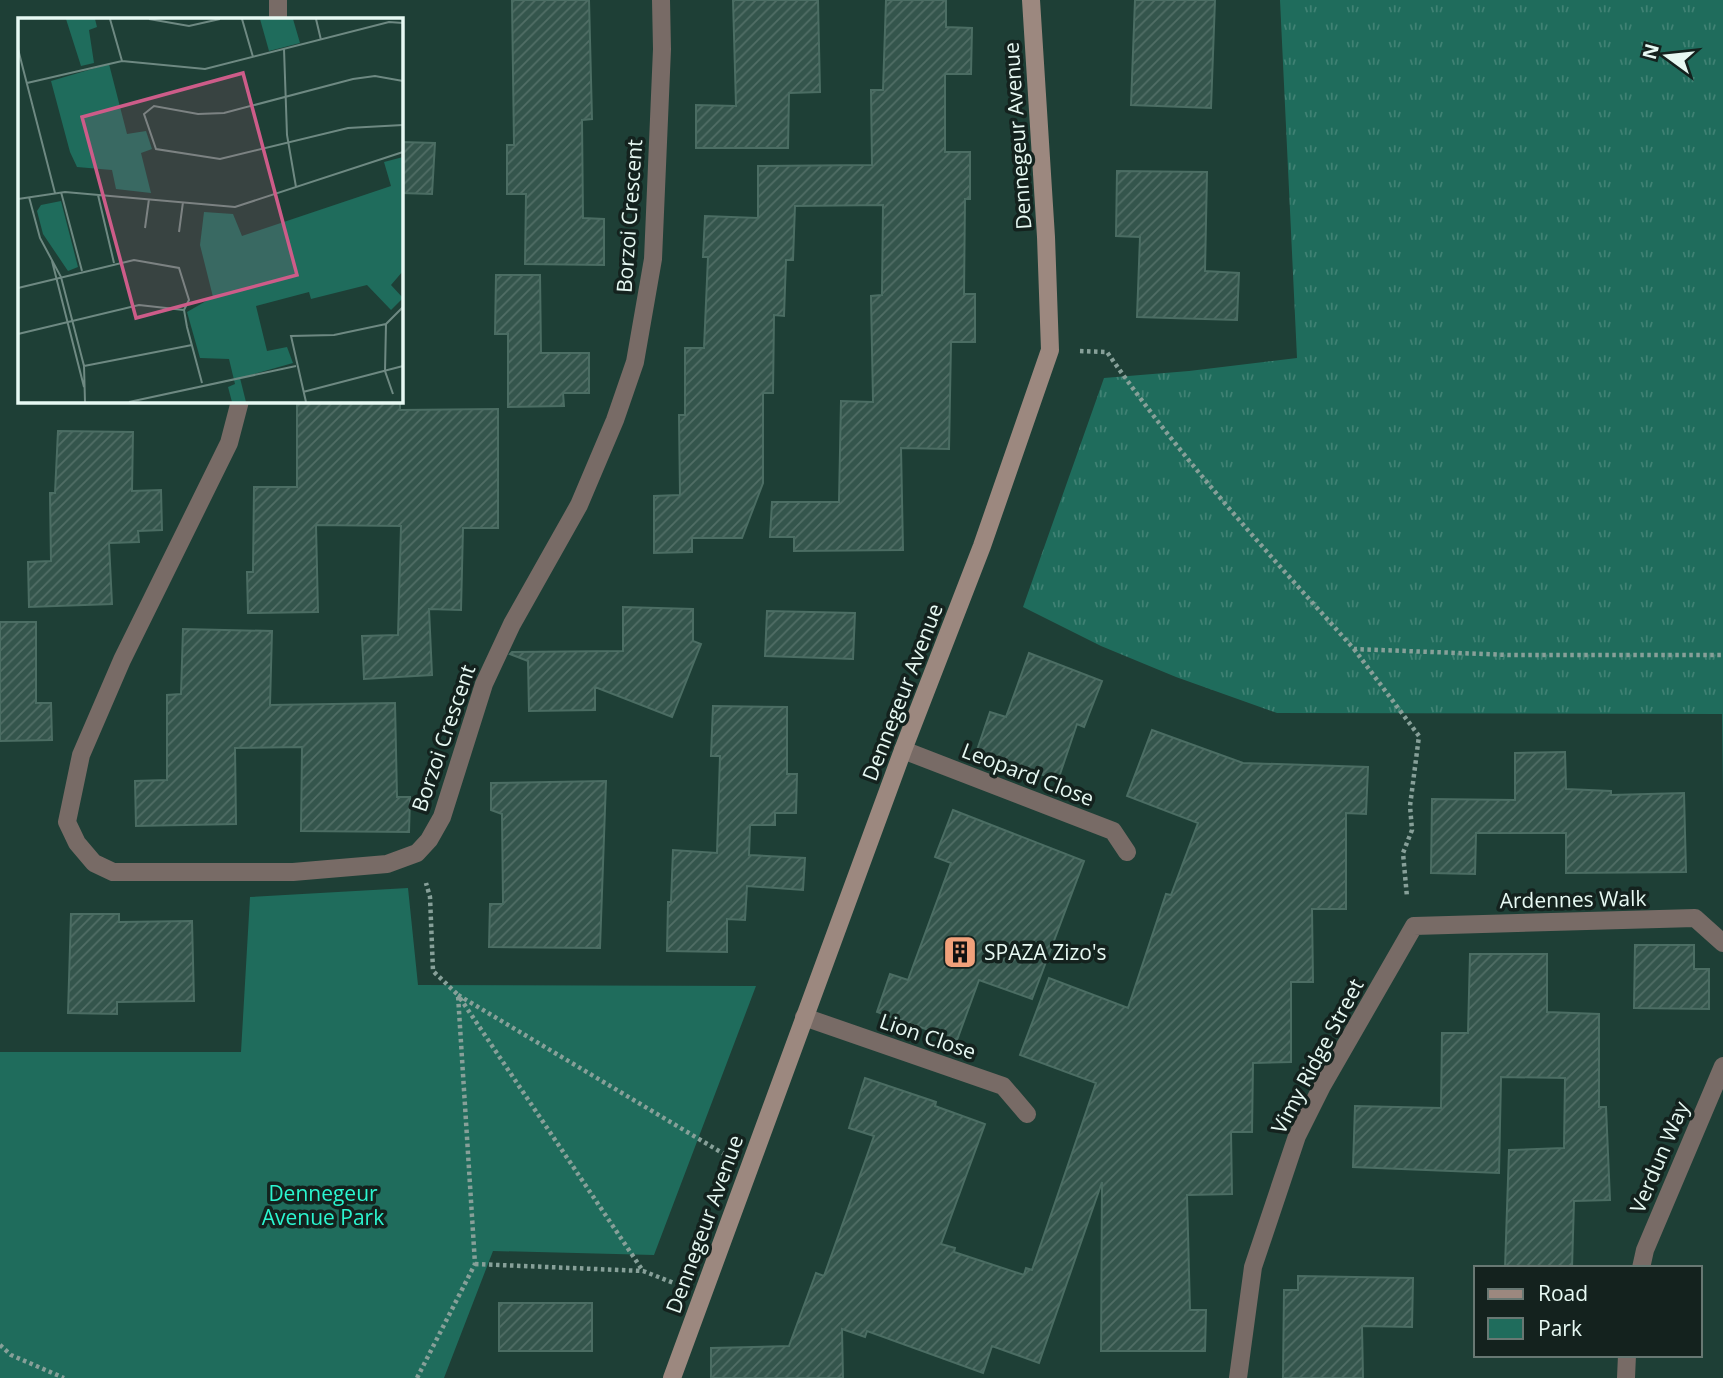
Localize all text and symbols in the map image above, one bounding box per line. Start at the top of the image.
inset map [18,18,402,402]
north arrow [1632,21,1702,91]
street label: Dennegeur Avenue [996,41,1038,231]
text: N [1636,41,1665,62]
street label: Borzoi Crescent [610,138,648,294]
street label: Dennegeur Avenue [855,599,949,785]
street label: Borzoi Crescent [405,661,481,815]
street label: Leopard Close [958,736,1098,812]
street label: Ardennes Walk [1499,884,1647,914]
building icon: SPAZA Zizo's [941,933,979,971]
place label: SPAZA Zizo's [984,938,1107,966]
street label: Vimy Ridge Street [1264,974,1370,1138]
street label: Lion Close [876,1006,980,1066]
street label: Verdun Way [1623,1097,1695,1217]
street label: Dennegeur Avenue [659,1131,749,1317]
park label: Dennegeur Avenue Park [262,1179,384,1231]
legend [1474,1266,1702,1357]
text: Road [1538,1279,1588,1307]
text: Park [1538,1314,1582,1342]

